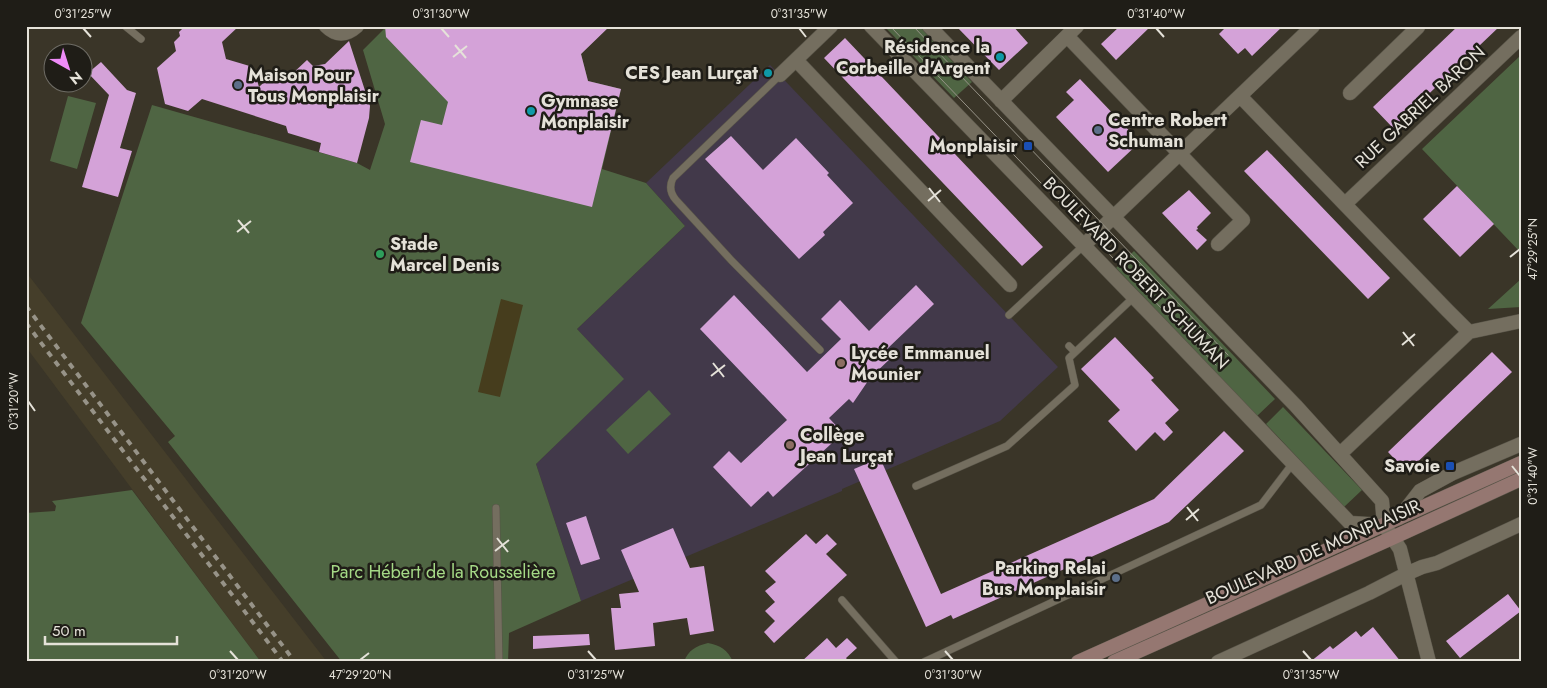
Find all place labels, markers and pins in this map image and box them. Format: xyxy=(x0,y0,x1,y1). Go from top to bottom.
place label: Résidence la Corbeille d'Argent xyxy=(836,34,990,81)
marker: Résidence la Corbeille d'Argent xyxy=(994,51,1006,63)
place label: CES Jean Lurçat xyxy=(625,60,758,86)
place label: Maison Pour Tous Monplaisir xyxy=(248,62,380,109)
marker: CES Jean Lurçat xyxy=(762,67,774,79)
marker: Maison Pour Tous Monplaisir xyxy=(232,79,244,91)
place label: Gymnase Monplaisir xyxy=(541,88,630,135)
marker: Gymnase Monplaisir xyxy=(525,105,537,117)
place label: Centre Robert Schuman xyxy=(1108,107,1227,154)
marker: Centre Robert Schuman xyxy=(1092,124,1104,136)
place label: Monplaisir xyxy=(930,133,1019,159)
marker: Monplaisir xyxy=(1022,140,1034,152)
place label: Stade Marcel Denis xyxy=(390,231,499,278)
marker: Stade Marcel Denis xyxy=(374,248,386,260)
place label: Lycée Emmanuel Mounier xyxy=(851,340,990,387)
marker: Lycée Emmanuel Mounier xyxy=(835,357,847,369)
place label: Collège Jean Lurçat xyxy=(797,422,893,469)
marker: Collège Jean Lurçat xyxy=(784,439,796,451)
place label: Savoie xyxy=(1384,453,1440,479)
marker: Savoie xyxy=(1444,460,1456,472)
place label: Parking Relai Bus Monplaisir xyxy=(982,555,1107,602)
marker: Parking Relai Bus Monplaisir xyxy=(1110,572,1122,584)

